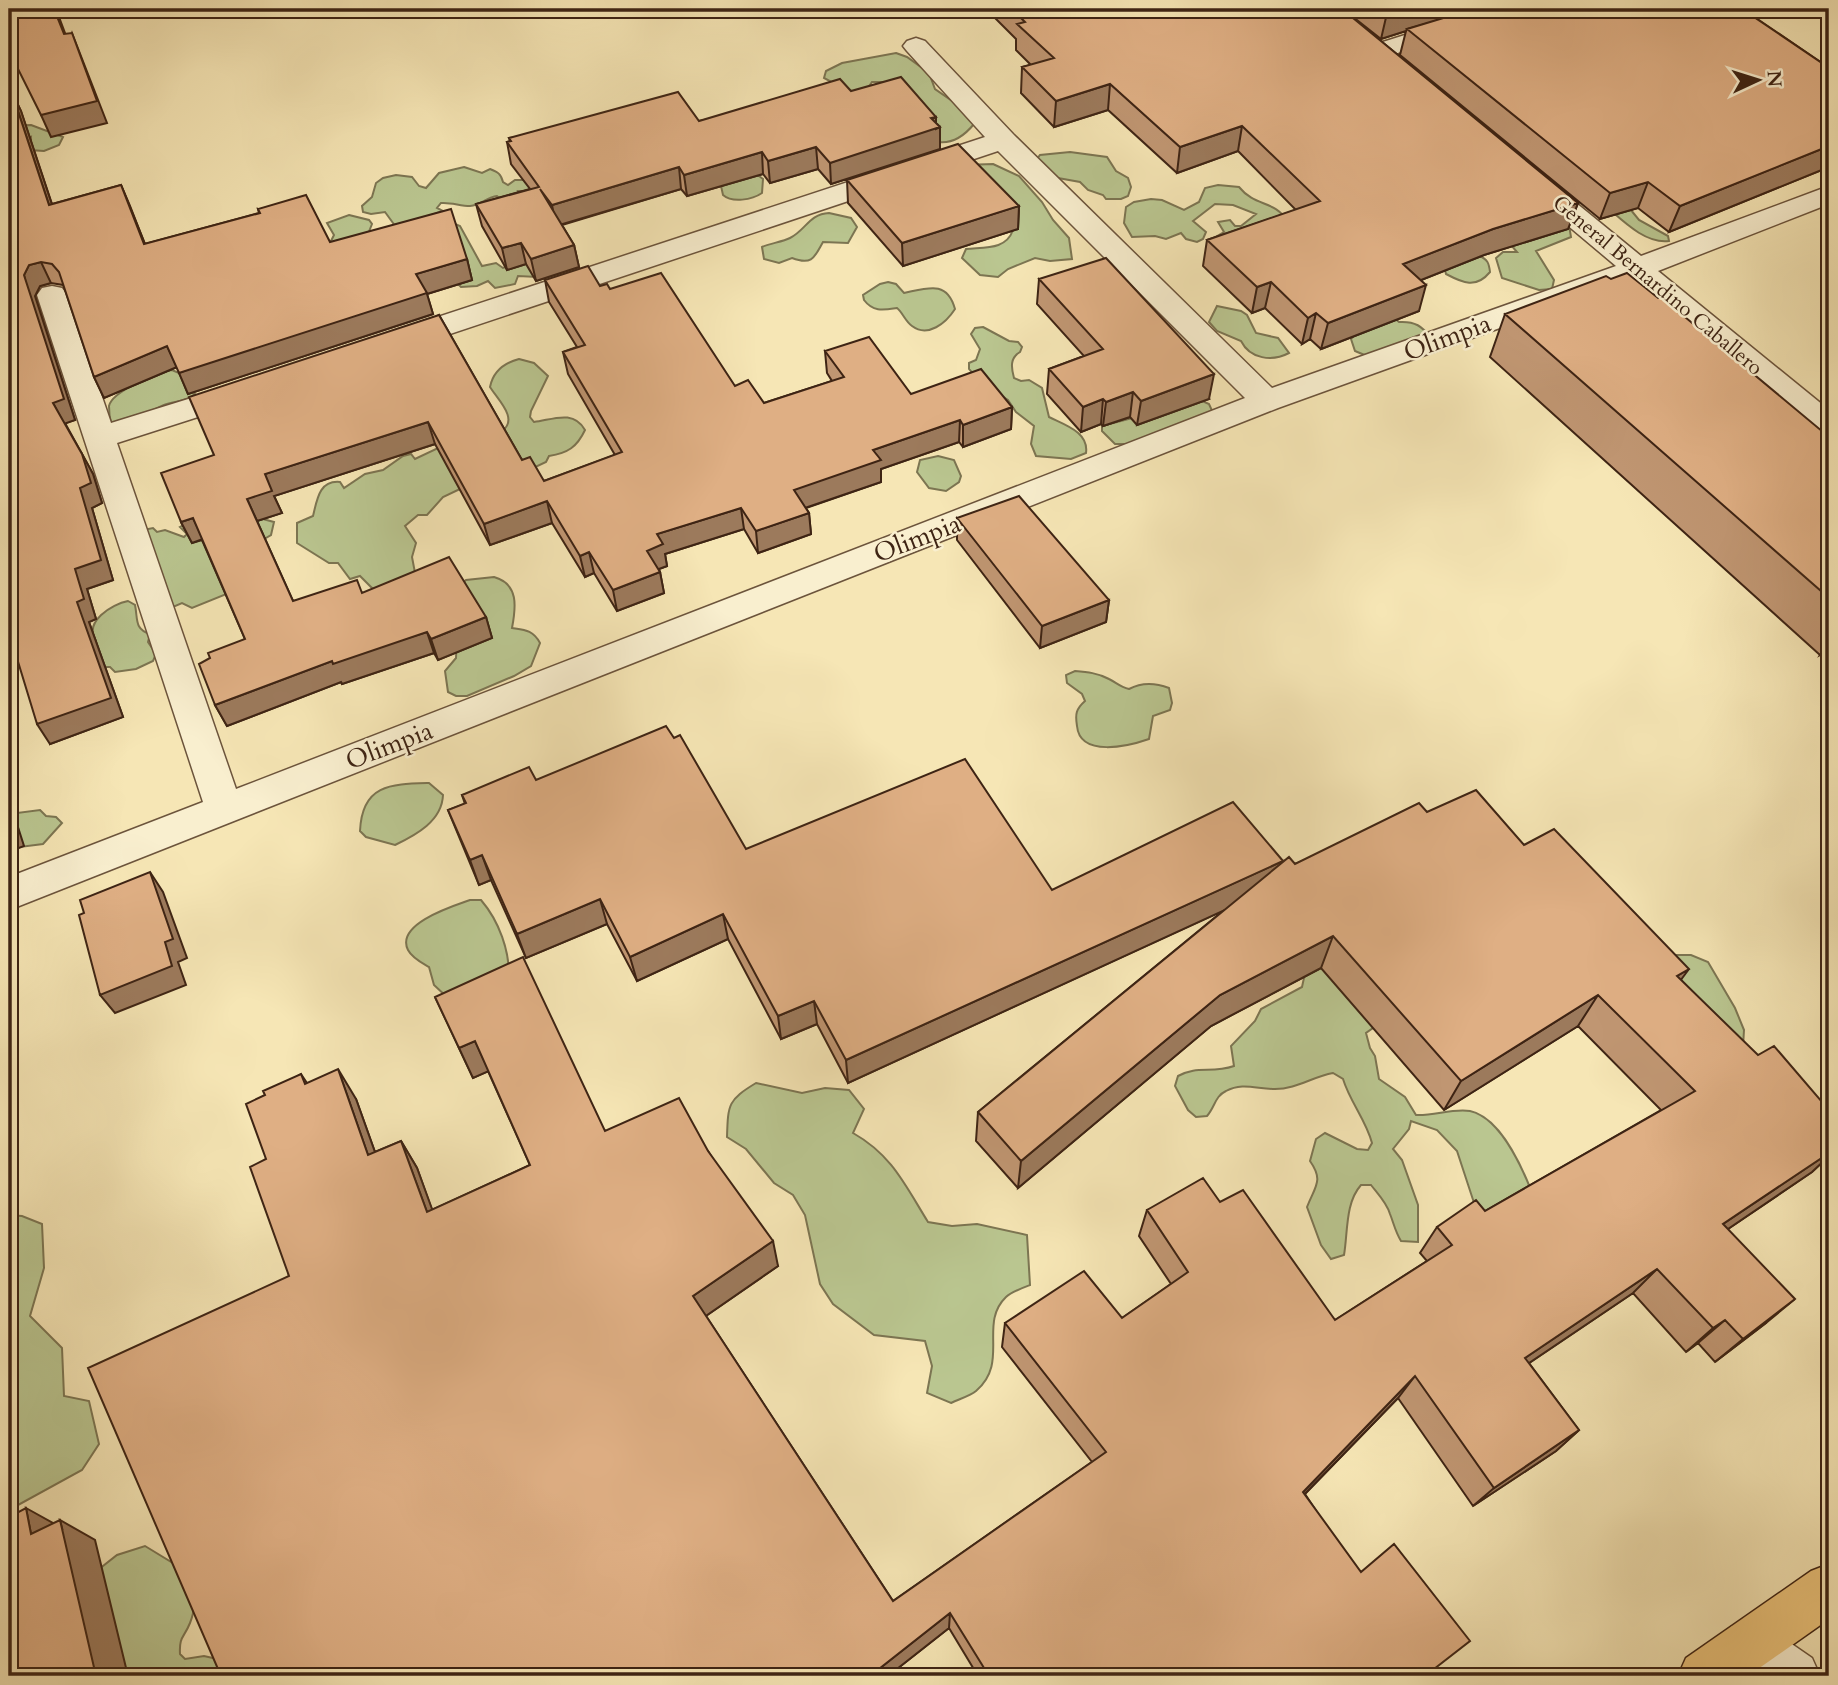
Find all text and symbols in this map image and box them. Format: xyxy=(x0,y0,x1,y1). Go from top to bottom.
north arrow xyxy=(1722,46,1792,116)
text: N xyxy=(1760,70,1788,89)
street label: General Bernardino Caballero xyxy=(1546,189,1769,382)
street label: Olimpia xyxy=(1399,306,1496,369)
street label: Olimpia xyxy=(869,506,966,571)
street label: Olimpia xyxy=(341,713,438,778)

